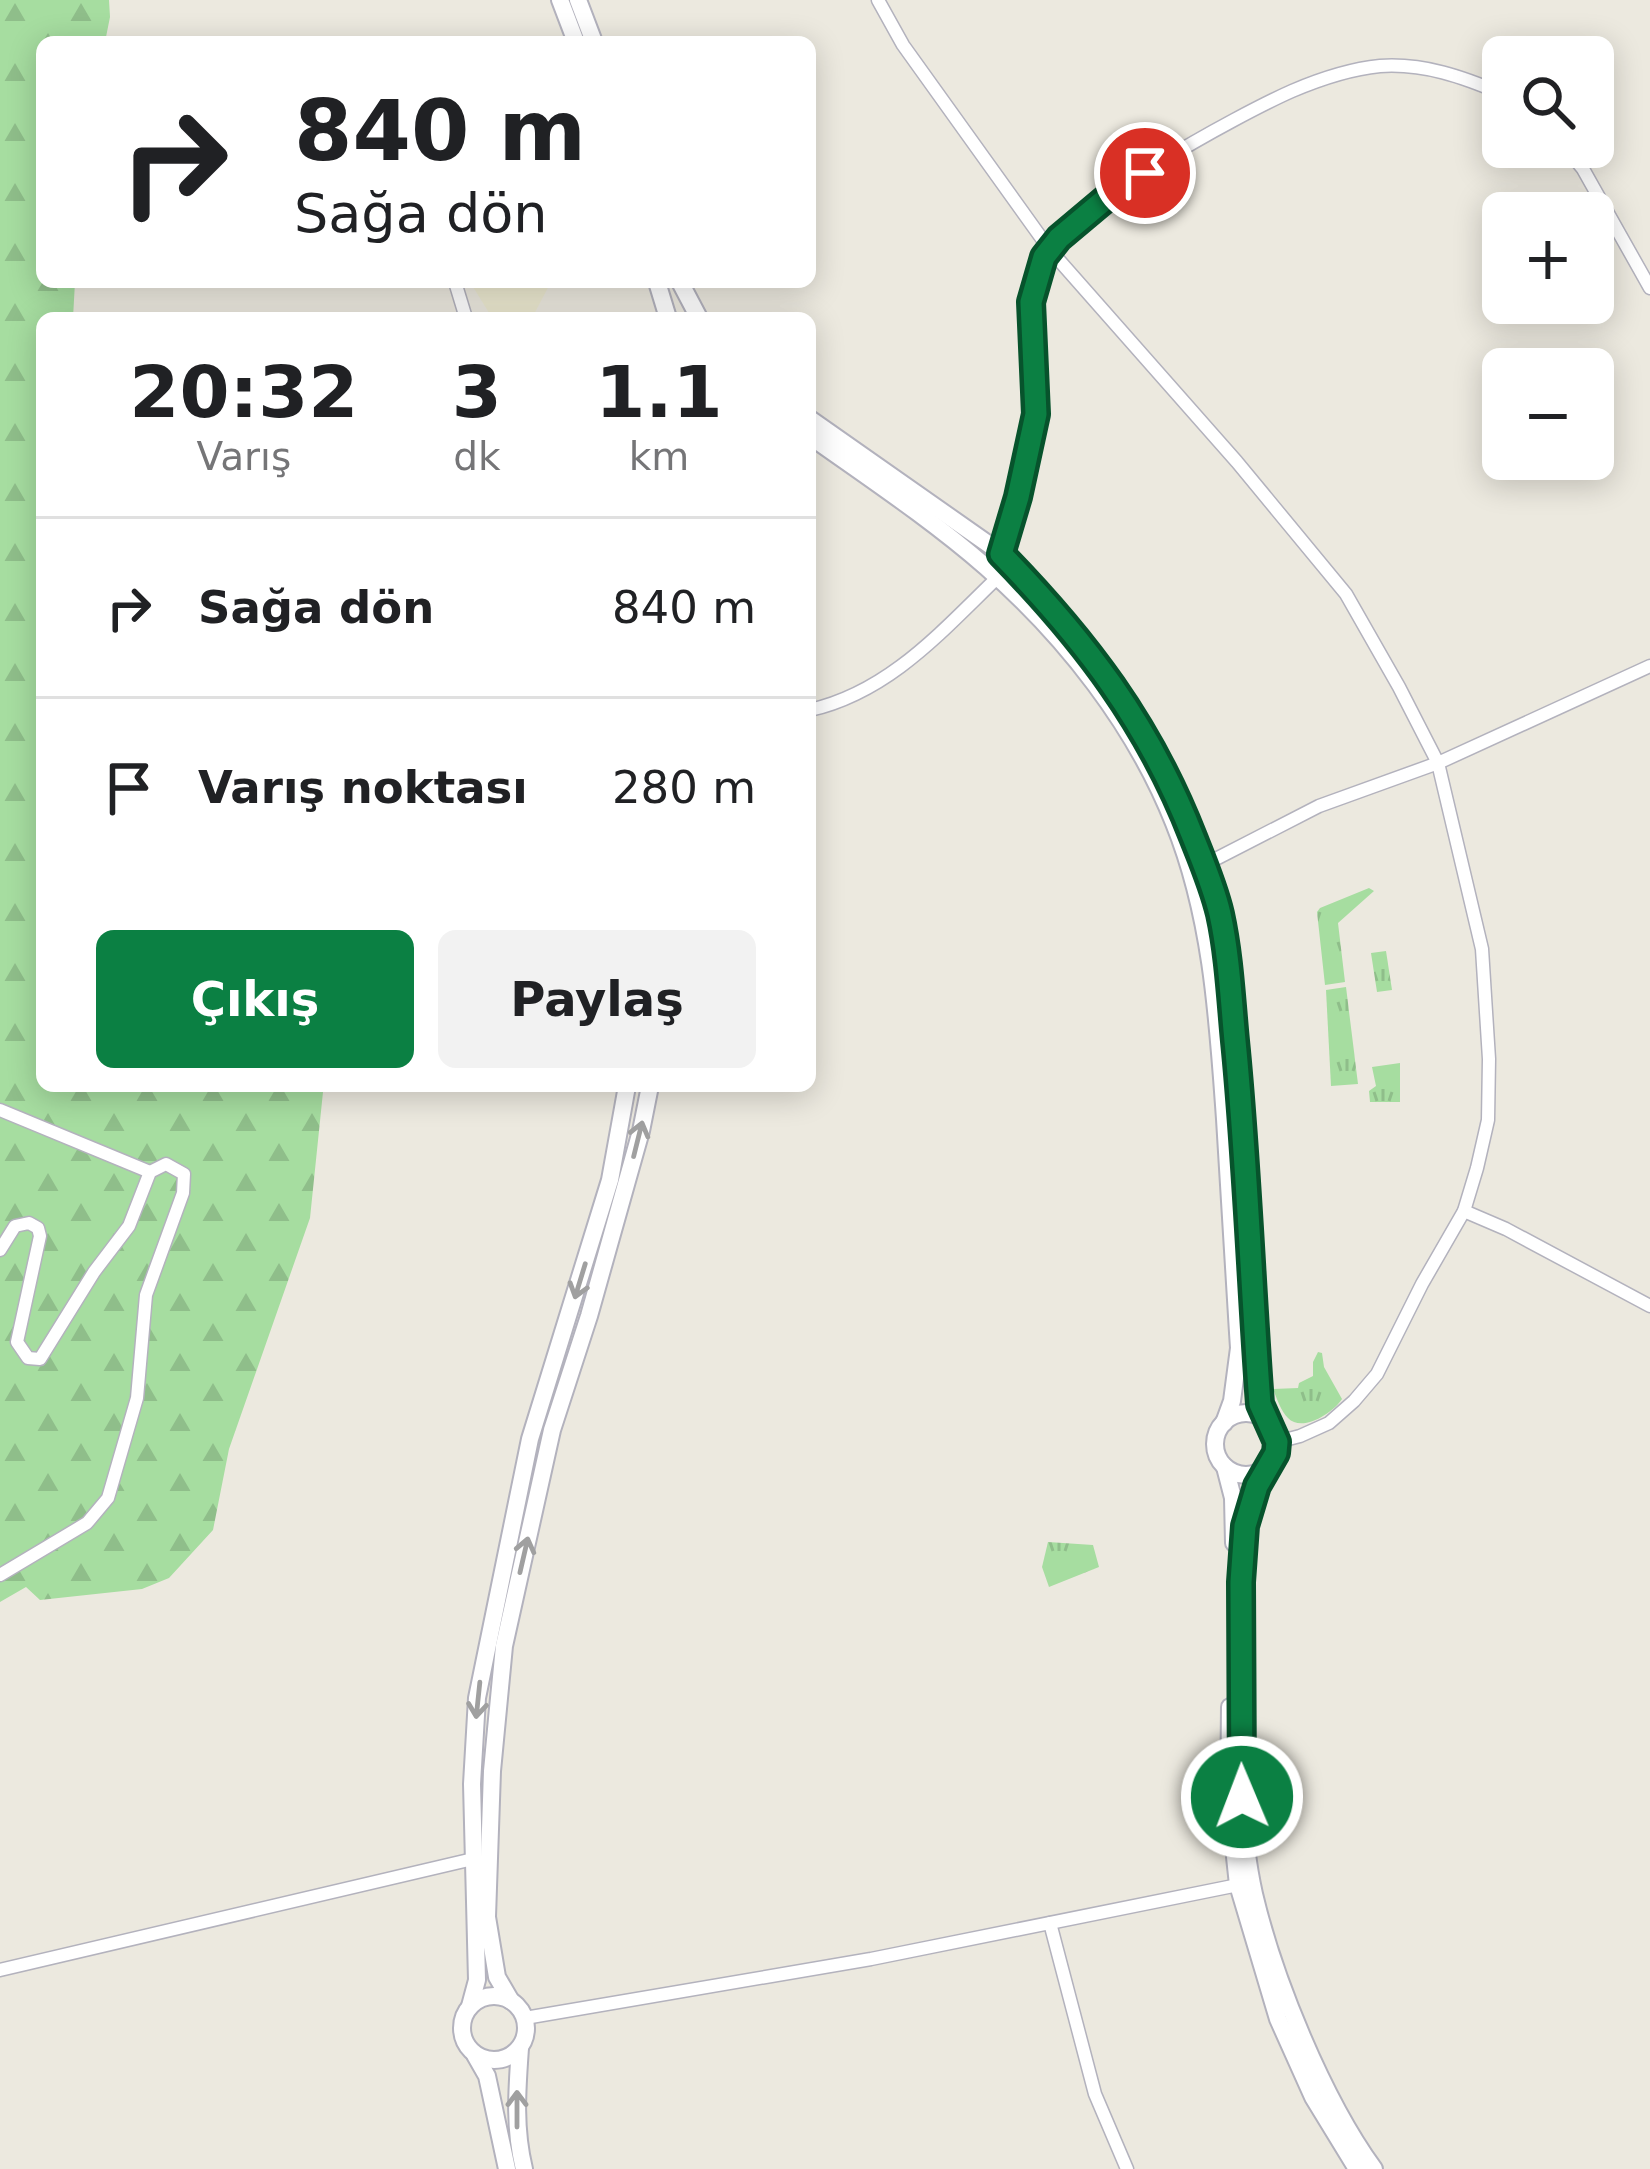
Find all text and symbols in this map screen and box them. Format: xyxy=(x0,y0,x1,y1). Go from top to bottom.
map controls xyxy=(1482,36,1614,480)
button: search xyxy=(1482,36,1614,168)
text: 840 m xyxy=(294,82,586,180)
icon: right xyxy=(96,84,252,240)
pin xyxy=(1094,122,1196,224)
icon: arrive xyxy=(1112,140,1178,206)
text: Sağa dön xyxy=(294,182,547,245)
button: + xyxy=(1482,192,1614,324)
button: − xyxy=(1482,348,1614,480)
text: 20:32 xyxy=(129,350,358,434)
text: 3 xyxy=(452,350,502,434)
text: 1.1 xyxy=(595,350,723,434)
text: Varış xyxy=(197,434,291,479)
text: dk xyxy=(453,434,500,479)
text: km xyxy=(629,434,689,479)
icon: right xyxy=(96,575,162,641)
text: Sağa dön xyxy=(198,581,434,634)
text: 840 m xyxy=(612,581,756,634)
icon: arrive xyxy=(96,755,162,821)
text: Varış noktası xyxy=(198,761,528,814)
text: 280 m xyxy=(612,761,756,814)
button: Çıkış xyxy=(96,930,414,1068)
button: Paylaş xyxy=(438,930,756,1068)
one-way arrow xyxy=(629,1121,651,1159)
one-way arrow xyxy=(568,1261,590,1299)
one-way arrow xyxy=(514,1537,536,1575)
one-way arrow xyxy=(467,1680,489,1719)
position arrow xyxy=(1179,1734,1305,1860)
one-way arrow xyxy=(506,2090,528,2129)

